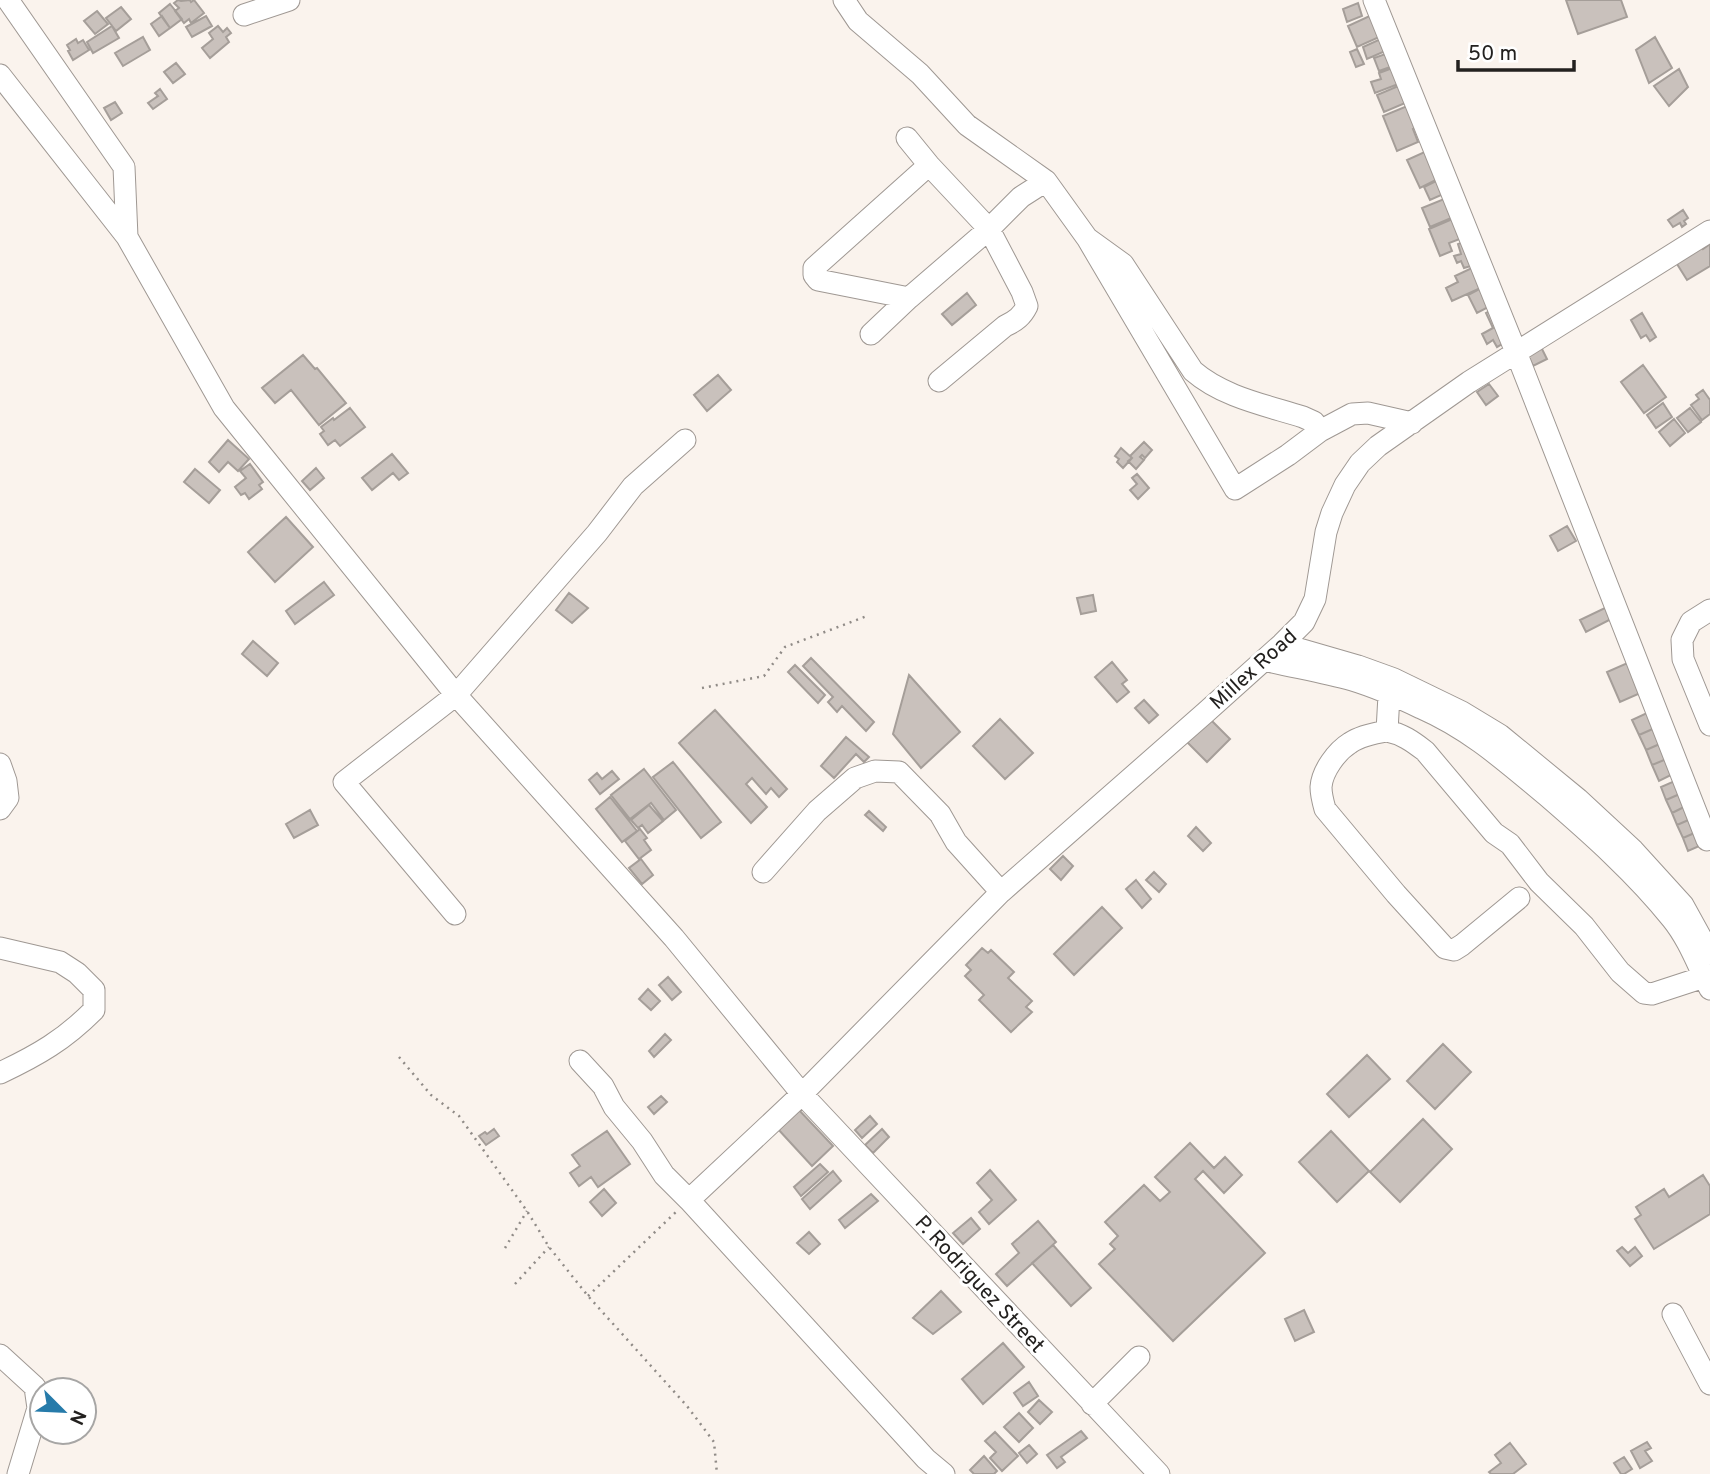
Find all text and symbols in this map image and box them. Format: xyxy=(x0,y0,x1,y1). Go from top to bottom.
scale bar xyxy=(1458,28,1574,72)
text: 50 m xyxy=(1468,41,1517,68)
street label: Millex Road xyxy=(1205,624,1303,716)
street label: P. Rodriguez Street xyxy=(908,1210,1050,1360)
north arrow xyxy=(28,1376,98,1446)
text: N xyxy=(63,1406,90,1428)

